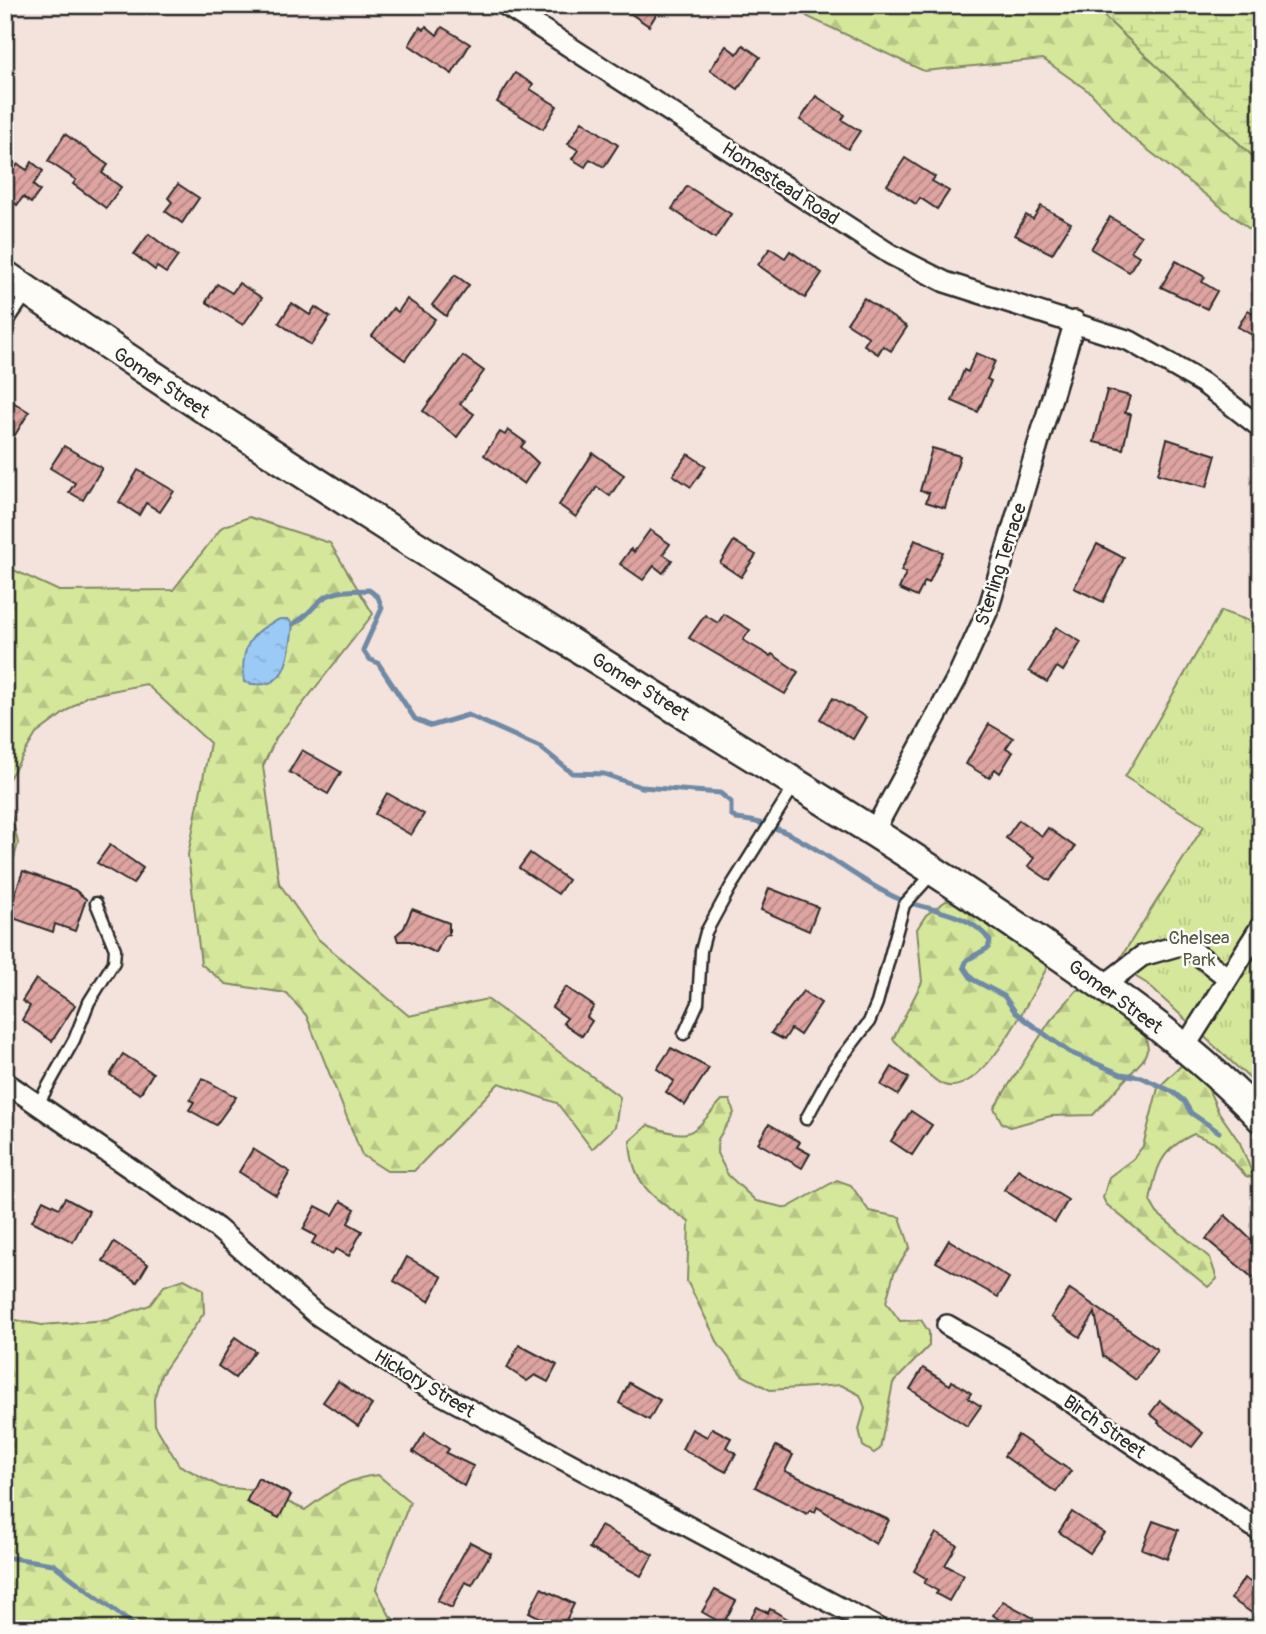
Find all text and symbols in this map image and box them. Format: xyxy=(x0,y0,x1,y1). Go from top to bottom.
street label: Homestead Road xyxy=(717,137,844,231)
street label: Gomer Street xyxy=(109,342,214,424)
street label: Sterling Terrace xyxy=(970,500,1032,629)
street label: Gomer Street xyxy=(587,647,694,727)
park label: Chelsea Park xyxy=(1168,926,1230,972)
street label: Gomer Street xyxy=(1063,955,1168,1039)
street label: Hickory Street xyxy=(370,1344,480,1424)
street label: Birch Street xyxy=(1059,1390,1151,1464)

